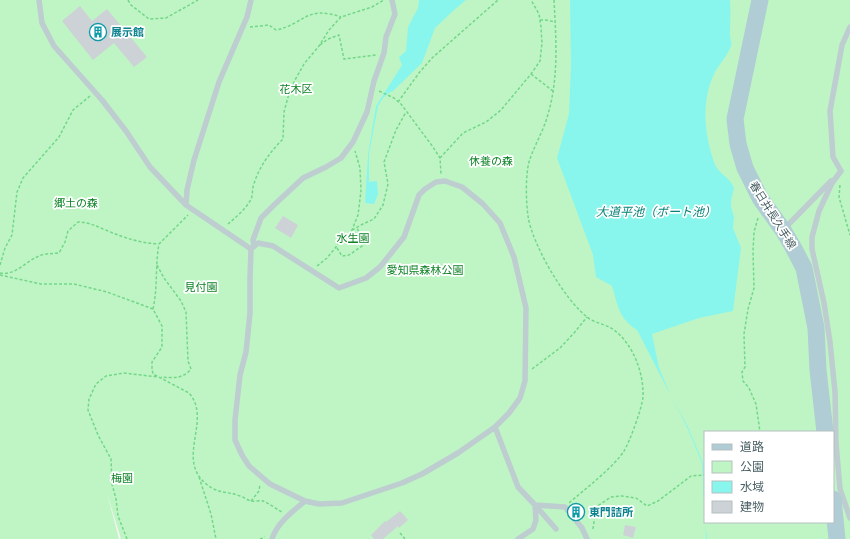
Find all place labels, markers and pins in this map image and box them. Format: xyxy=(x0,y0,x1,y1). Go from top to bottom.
building icon: 展示館 xyxy=(88,22,108,42)
place label: 展示館 xyxy=(111,25,144,39)
building icon: 東門詰所 xyxy=(566,502,586,522)
place label: 東門詰所 xyxy=(589,505,633,519)

